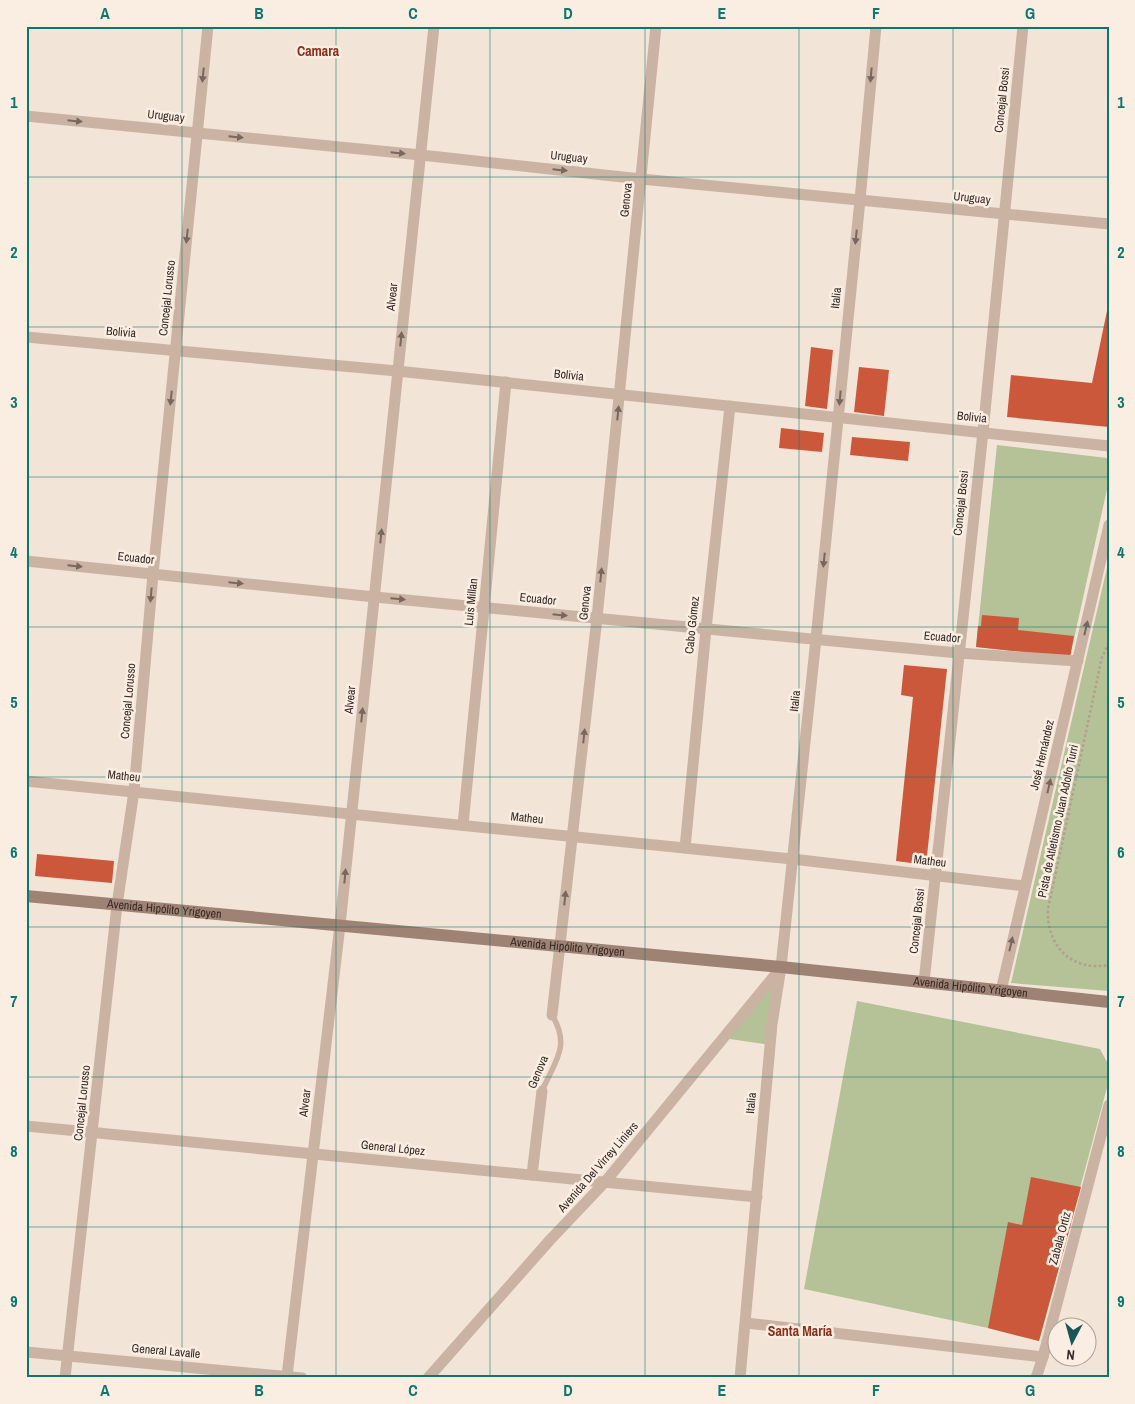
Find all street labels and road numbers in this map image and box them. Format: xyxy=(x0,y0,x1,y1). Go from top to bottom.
street label: Concejal Bossi xyxy=(991,67,1013,133)
street label: Uruguay xyxy=(147,106,185,126)
street label: Uruguay xyxy=(550,147,588,167)
street label: Genova xyxy=(616,182,636,218)
street label: Uruguay xyxy=(953,188,991,208)
street label: Concejal Lorusso xyxy=(155,259,179,337)
street label: Alvear xyxy=(382,282,401,313)
street label: Italia xyxy=(827,286,845,309)
street label: Bolivia xyxy=(105,323,137,341)
street label: Bolivia xyxy=(553,365,585,385)
street label: Bolivia xyxy=(956,407,988,427)
street label: Concejal Bossi xyxy=(950,470,972,536)
street label: Ecuador xyxy=(117,548,156,568)
street label: Luis Millan xyxy=(461,577,481,627)
street label: Genova xyxy=(575,585,595,621)
street label: Ecuador xyxy=(519,589,558,609)
street label: Cabo Gómez xyxy=(681,595,703,655)
street label: Ecuador xyxy=(923,627,962,647)
street label: Concejal Lorusso xyxy=(117,662,139,740)
street label: Alvear xyxy=(340,685,359,716)
street label: Italia xyxy=(786,689,804,712)
street label: José Hernández xyxy=(1026,718,1058,792)
street label: Pista de Atletismo Juan Adolfo Turri xyxy=(1034,743,1082,899)
street label: Matheu xyxy=(107,766,141,786)
street label: Matheu xyxy=(510,808,544,828)
street label: Matheu xyxy=(913,851,947,871)
street label: Concejal Bossi xyxy=(906,888,928,954)
street label: Avenida Hipólito Yrigoyen xyxy=(105,896,222,922)
street label: Avenida Hipólito Yrigoyen xyxy=(509,933,626,960)
street label: Avenida Hipólito Yrigoyen xyxy=(912,973,1029,1001)
street label: Genova xyxy=(524,1053,552,1091)
street label: Concejal Lorusso xyxy=(70,1064,94,1142)
street label: Alvear xyxy=(295,1087,315,1119)
street label: Italia xyxy=(742,1091,760,1114)
street label: Avenida Del Virrey Liniers xyxy=(554,1118,642,1216)
street label: General López xyxy=(360,1137,426,1159)
street label: Zabala Ortiz xyxy=(1045,1210,1075,1266)
street label: General Lavalle xyxy=(131,1340,201,1362)

